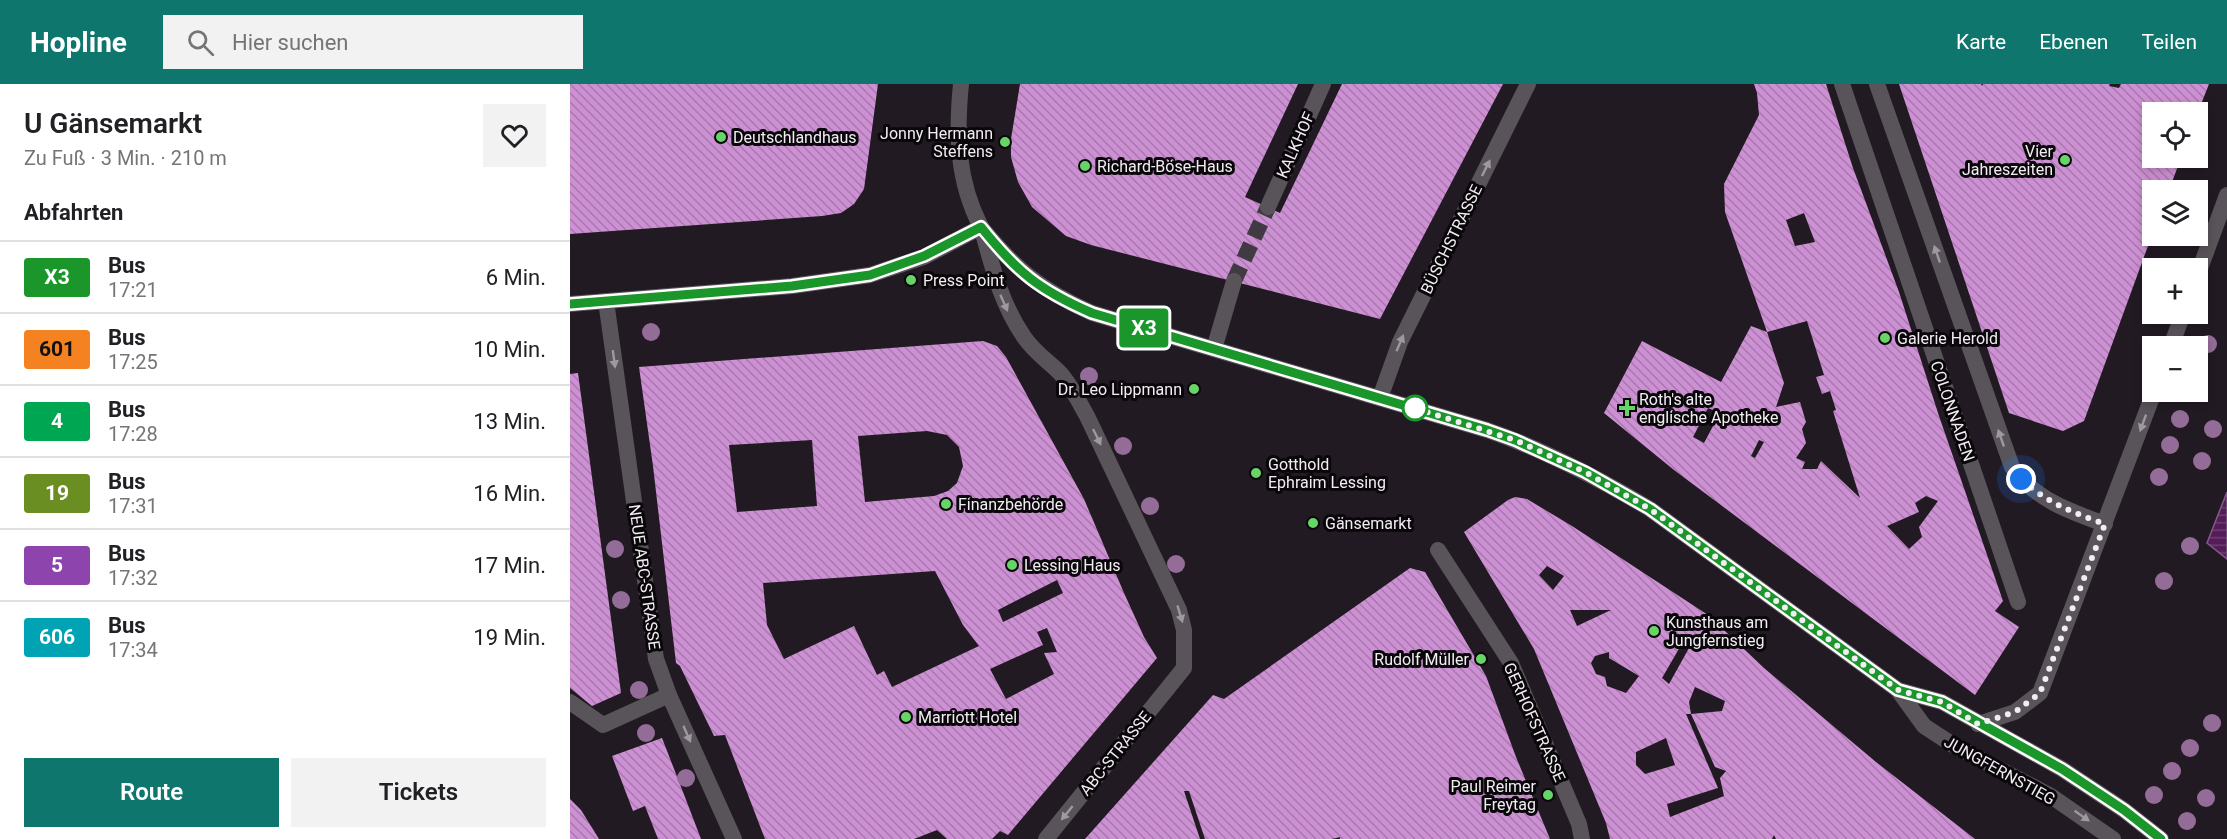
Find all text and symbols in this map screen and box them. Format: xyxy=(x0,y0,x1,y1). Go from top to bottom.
search box xyxy=(163,15,583,69)
text: Hopline xyxy=(30,26,127,59)
icon: search xyxy=(184,26,217,59)
text: Hier suchen xyxy=(232,30,349,55)
text: Karte xyxy=(1956,30,2006,54)
text: Ebenen xyxy=(2039,30,2108,54)
text: Teilen xyxy=(2141,30,2197,54)
map controls xyxy=(2142,102,2208,402)
button: locate xyxy=(2142,102,2208,168)
button: heart xyxy=(483,104,546,167)
text: U Gänsemarkt xyxy=(24,107,202,140)
street label: KALKHOF xyxy=(1272,109,1319,181)
place label: Jonny Hermann Steffens xyxy=(880,124,993,161)
place label: Deutschlandhaus xyxy=(733,128,857,147)
marker: Deutschlandhaus xyxy=(714,130,728,144)
marker: Jonny Hermann Steffens xyxy=(998,135,1012,149)
place label: Vier Jahreszeiten xyxy=(1962,142,2054,179)
text: Zu Fuß · 3 Min. · 210 m xyxy=(24,146,227,170)
marker: Vier Jahreszeiten xyxy=(2058,153,2072,167)
place label: Richard-Böse-Haus xyxy=(1097,157,1233,176)
marker: Richard-Böse-Haus xyxy=(1078,159,1092,173)
one-way arrow xyxy=(1481,159,1491,176)
button: layers xyxy=(2142,180,2208,246)
street label: BÜSCHSTRASSE xyxy=(1417,182,1486,297)
text: Abfahrten xyxy=(24,200,123,225)
one-way arrow xyxy=(1931,245,1941,263)
text: Bus xyxy=(108,253,146,278)
button: + xyxy=(2142,258,2208,324)
text: X3 xyxy=(44,265,70,289)
text: 6 Min. xyxy=(486,265,546,290)
place label: Press Point xyxy=(923,271,1004,290)
marker: Press Point xyxy=(904,273,918,287)
text: 17:21 xyxy=(108,278,158,302)
one-way arrow xyxy=(1000,294,1009,311)
line badge: X3 xyxy=(1117,308,1171,348)
text: X3 xyxy=(1131,316,1157,340)
text: Bus xyxy=(108,325,146,350)
place label: Galerie Herold xyxy=(1897,329,1998,348)
marker: Galerie Herold xyxy=(1878,331,1892,345)
one-way arrow xyxy=(1396,334,1405,352)
button: − xyxy=(2142,336,2208,402)
text: 601 xyxy=(39,337,75,361)
text: 10 Min. xyxy=(473,337,546,362)
one-way arrow xyxy=(610,349,619,368)
text: 17:25 xyxy=(108,350,158,374)
street label: COLONNADEN xyxy=(1926,358,1979,464)
place label: Dr. Leo Lippmann xyxy=(1058,380,1182,399)
marker: Dr. Leo Lippmann xyxy=(1187,382,1201,396)
place label: Roth's alte englische Apotheke xyxy=(1639,390,1779,427)
unlabelled marker xyxy=(1402,395,1428,421)
text: Bus xyxy=(108,397,146,422)
marker: Roth's alte englische Apotheke xyxy=(1620,401,1634,415)
text: 4 xyxy=(51,409,63,433)
text: 13 Min. xyxy=(473,409,546,434)
one-way arrow xyxy=(2137,414,2147,432)
text: 17:28 xyxy=(108,422,158,446)
one-way arrow xyxy=(1996,428,2006,446)
one-way arrow xyxy=(1093,429,1102,446)
place label: Gotthold Ephraim Lessing xyxy=(1268,455,1386,492)
your location xyxy=(2006,464,2036,494)
marker: Gotthold Ephraim Lessing xyxy=(1249,466,1263,480)
text: Bus xyxy=(108,469,146,494)
text: 19 xyxy=(45,481,69,505)
text: 16 Min. xyxy=(473,481,546,506)
text: 17:31 xyxy=(108,494,158,518)
place label: Finanzbehörde xyxy=(958,495,1063,514)
marker: Finanzbehörde xyxy=(939,497,953,511)
street label: NEUE ABC-STRASSE xyxy=(625,503,664,651)
place label: Gänsemarkt xyxy=(1325,514,1412,533)
marker: Gänsemarkt xyxy=(1306,516,1320,530)
text: Bus xyxy=(108,541,146,566)
text: 5 xyxy=(51,553,63,577)
text: 17 Min. xyxy=(473,553,546,578)
place label: Lessing Haus xyxy=(1024,556,1121,575)
marker: Lessing Haus xyxy=(1005,558,1019,572)
text: 17:32 xyxy=(108,566,158,590)
one-way arrow xyxy=(1176,605,1185,623)
text: Bus xyxy=(108,613,146,638)
place label: Kunsthaus am Jungfernstieg xyxy=(1666,613,1768,650)
marker: Kunsthaus am Jungfernstieg xyxy=(1647,624,1661,638)
text: 606 xyxy=(39,625,75,649)
text: 19 Min. xyxy=(473,625,546,650)
text: 17:34 xyxy=(108,638,158,662)
place label: Rudolf Müller xyxy=(1374,650,1470,669)
marker: Rudolf Müller xyxy=(1474,652,1488,666)
street label: GERHOFSTRASSE xyxy=(1500,660,1569,785)
street label: ABC-STRASSE xyxy=(1076,707,1155,799)
place label: Marriott Hotel xyxy=(918,708,1017,727)
marker: Marriott Hotel xyxy=(899,710,913,724)
one-way arrow xyxy=(682,725,692,743)
street label: JUNGFERNSTIEG xyxy=(1941,732,2059,809)
button: Route xyxy=(24,758,279,827)
button: Tickets xyxy=(291,758,546,827)
place label: Paul Reimer Freytag xyxy=(1450,777,1537,814)
marker: Paul Reimer Freytag xyxy=(1541,788,1555,802)
one-way arrow xyxy=(1061,805,1074,820)
one-way arrow xyxy=(2073,810,2089,822)

